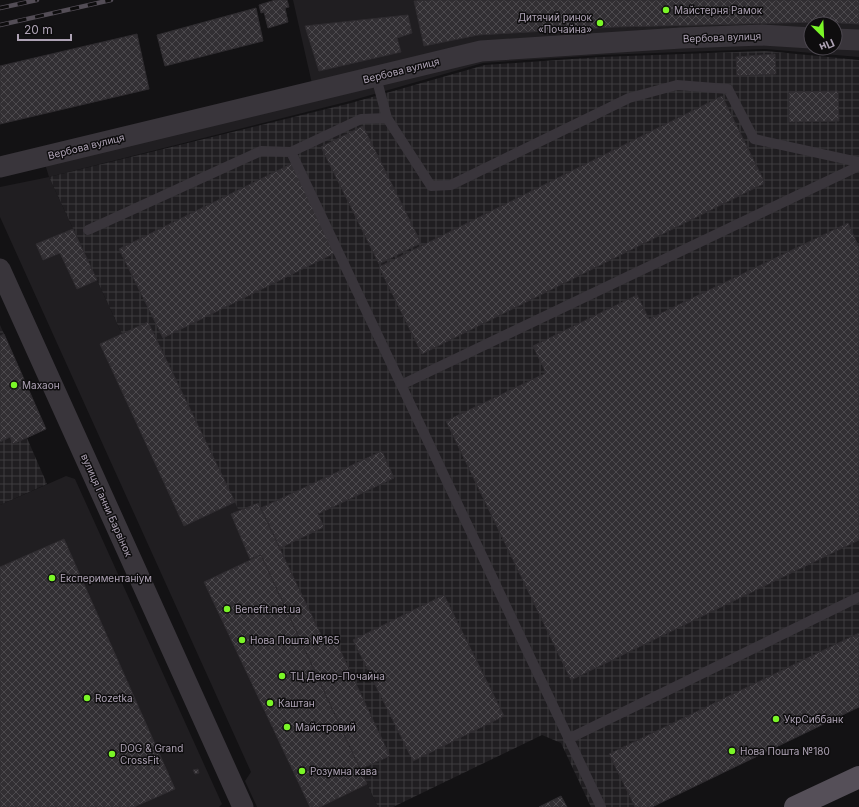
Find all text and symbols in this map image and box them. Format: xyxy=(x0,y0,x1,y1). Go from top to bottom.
place label: Майстерня Рамок xyxy=(674,4,763,16)
marker: Майстерня Рамок xyxy=(661,5,671,15)
place label: Дитячий ринок «Почайна» xyxy=(518,11,593,35)
scale bar xyxy=(18,16,71,42)
north arrow xyxy=(803,16,843,56)
marker: Дитячий ринок «Почайна» xyxy=(595,18,605,28)
text: 20 m xyxy=(24,22,53,37)
street label: Вербова вулиця xyxy=(683,30,761,44)
text: Пн xyxy=(817,36,837,55)
street label: Вербова вулиця xyxy=(361,55,441,85)
street label: Вербова вулиця xyxy=(46,131,126,161)
place label: Махаон xyxy=(22,379,60,391)
marker: Махаон xyxy=(9,380,19,390)
street label: вулиця Ганни Барвінок xyxy=(79,452,135,559)
place label: Експериментаніум xyxy=(60,572,152,584)
marker: Експериментаніум xyxy=(47,573,57,583)
place label: Benefit.net.ua xyxy=(235,603,301,615)
marker: Benefit.net.ua xyxy=(222,604,232,614)
place label: Нова Пошта №165 xyxy=(250,634,340,646)
marker: Нова Пошта №165 xyxy=(237,635,247,645)
place label: ТЦ Декор-Почайна xyxy=(290,670,385,682)
marker: ТЦ Декор-Почайна xyxy=(277,671,287,681)
place label: Rozetka xyxy=(95,692,133,704)
marker: Rozetka xyxy=(82,693,92,703)
place label: Каштан xyxy=(278,697,315,709)
marker: Каштан xyxy=(265,698,275,708)
place label: УкрСиббанк xyxy=(784,713,844,725)
marker: УкрСиббанк xyxy=(771,714,781,724)
place label: Майстровий xyxy=(295,721,356,733)
marker: Майстровий xyxy=(282,722,292,732)
place label: DOG & Grand CrossFit xyxy=(120,742,183,766)
place label: Нова Пошта №180 xyxy=(740,745,830,757)
marker: Нова Пошта №180 xyxy=(727,746,737,756)
marker: DOG & Grand CrossFit xyxy=(107,749,117,759)
place label: Розумна кава xyxy=(310,765,377,777)
marker: Розумна кава xyxy=(297,766,307,776)

